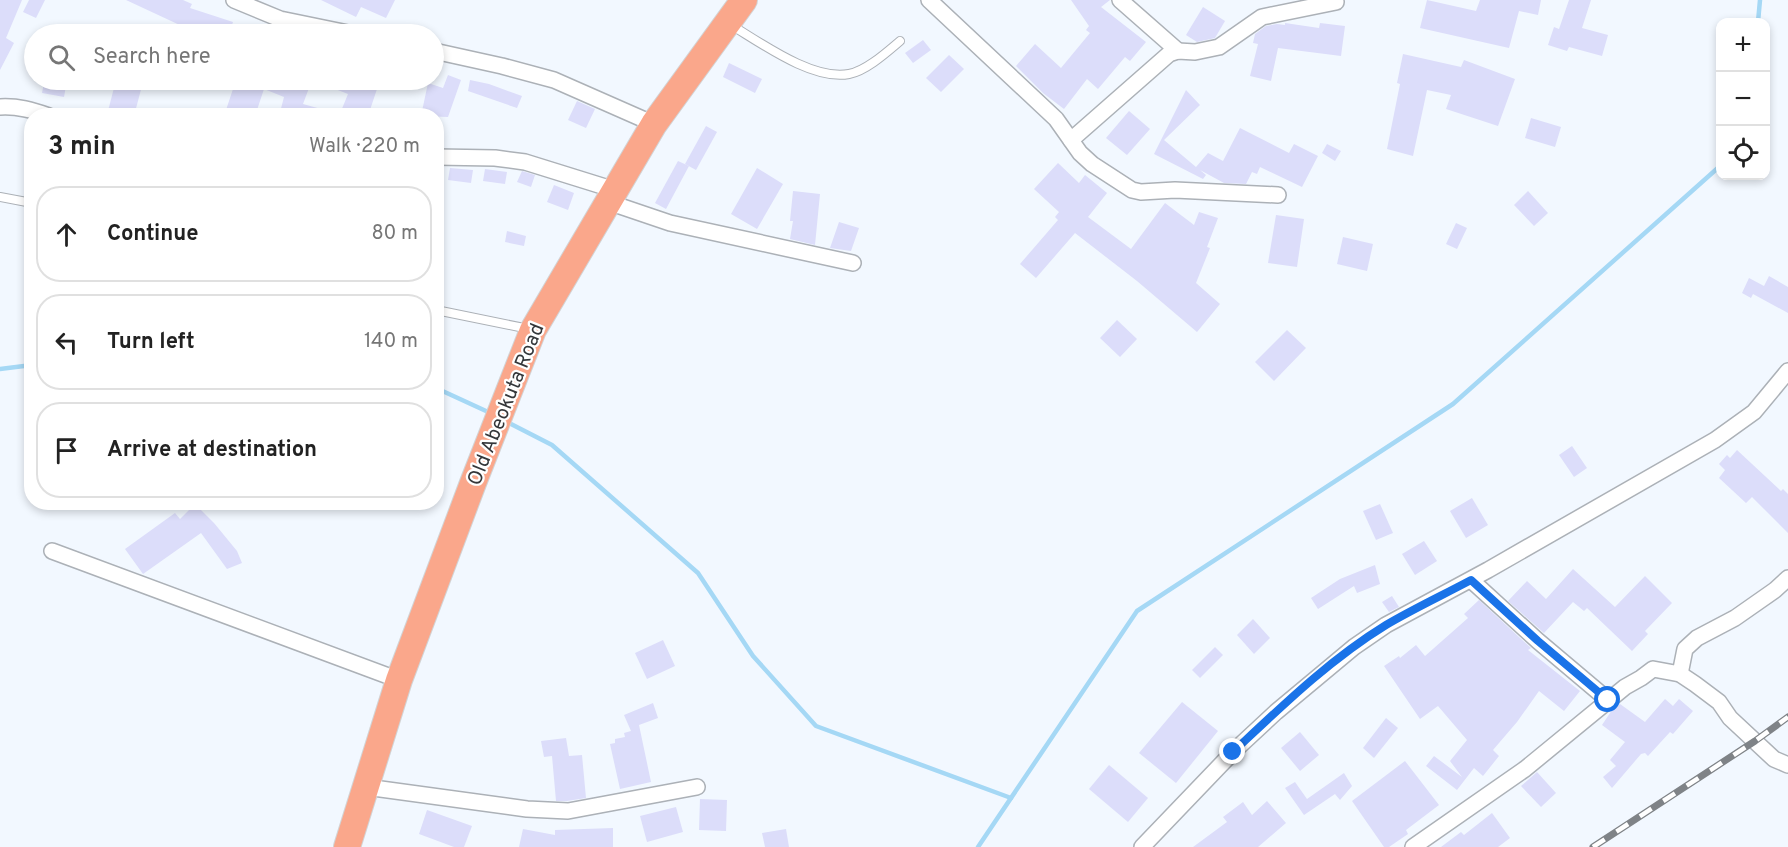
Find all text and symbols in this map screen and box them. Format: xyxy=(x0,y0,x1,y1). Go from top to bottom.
map controls xyxy=(1716,18,1770,180)
button: + xyxy=(1716,18,1770,72)
search box xyxy=(24,24,444,90)
icon: search xyxy=(45,41,78,74)
text: Search here xyxy=(93,44,211,71)
button: − xyxy=(1716,72,1770,126)
button: locate xyxy=(1716,126,1770,180)
text: 3 min xyxy=(48,131,116,164)
text: Walk · 220 m xyxy=(309,134,420,160)
icon: ahead xyxy=(50,218,83,251)
text: Continue xyxy=(107,221,198,248)
text: 80 m xyxy=(372,221,418,247)
street label: Old Abeokuta Road xyxy=(462,320,551,490)
icon: left xyxy=(50,326,83,359)
text: Turn left xyxy=(107,329,195,356)
text: 140 m xyxy=(364,329,418,355)
icon: arrive xyxy=(50,434,83,467)
text: Arrive at destination xyxy=(107,437,317,464)
route start xyxy=(1594,686,1620,712)
route end xyxy=(1219,738,1245,764)

